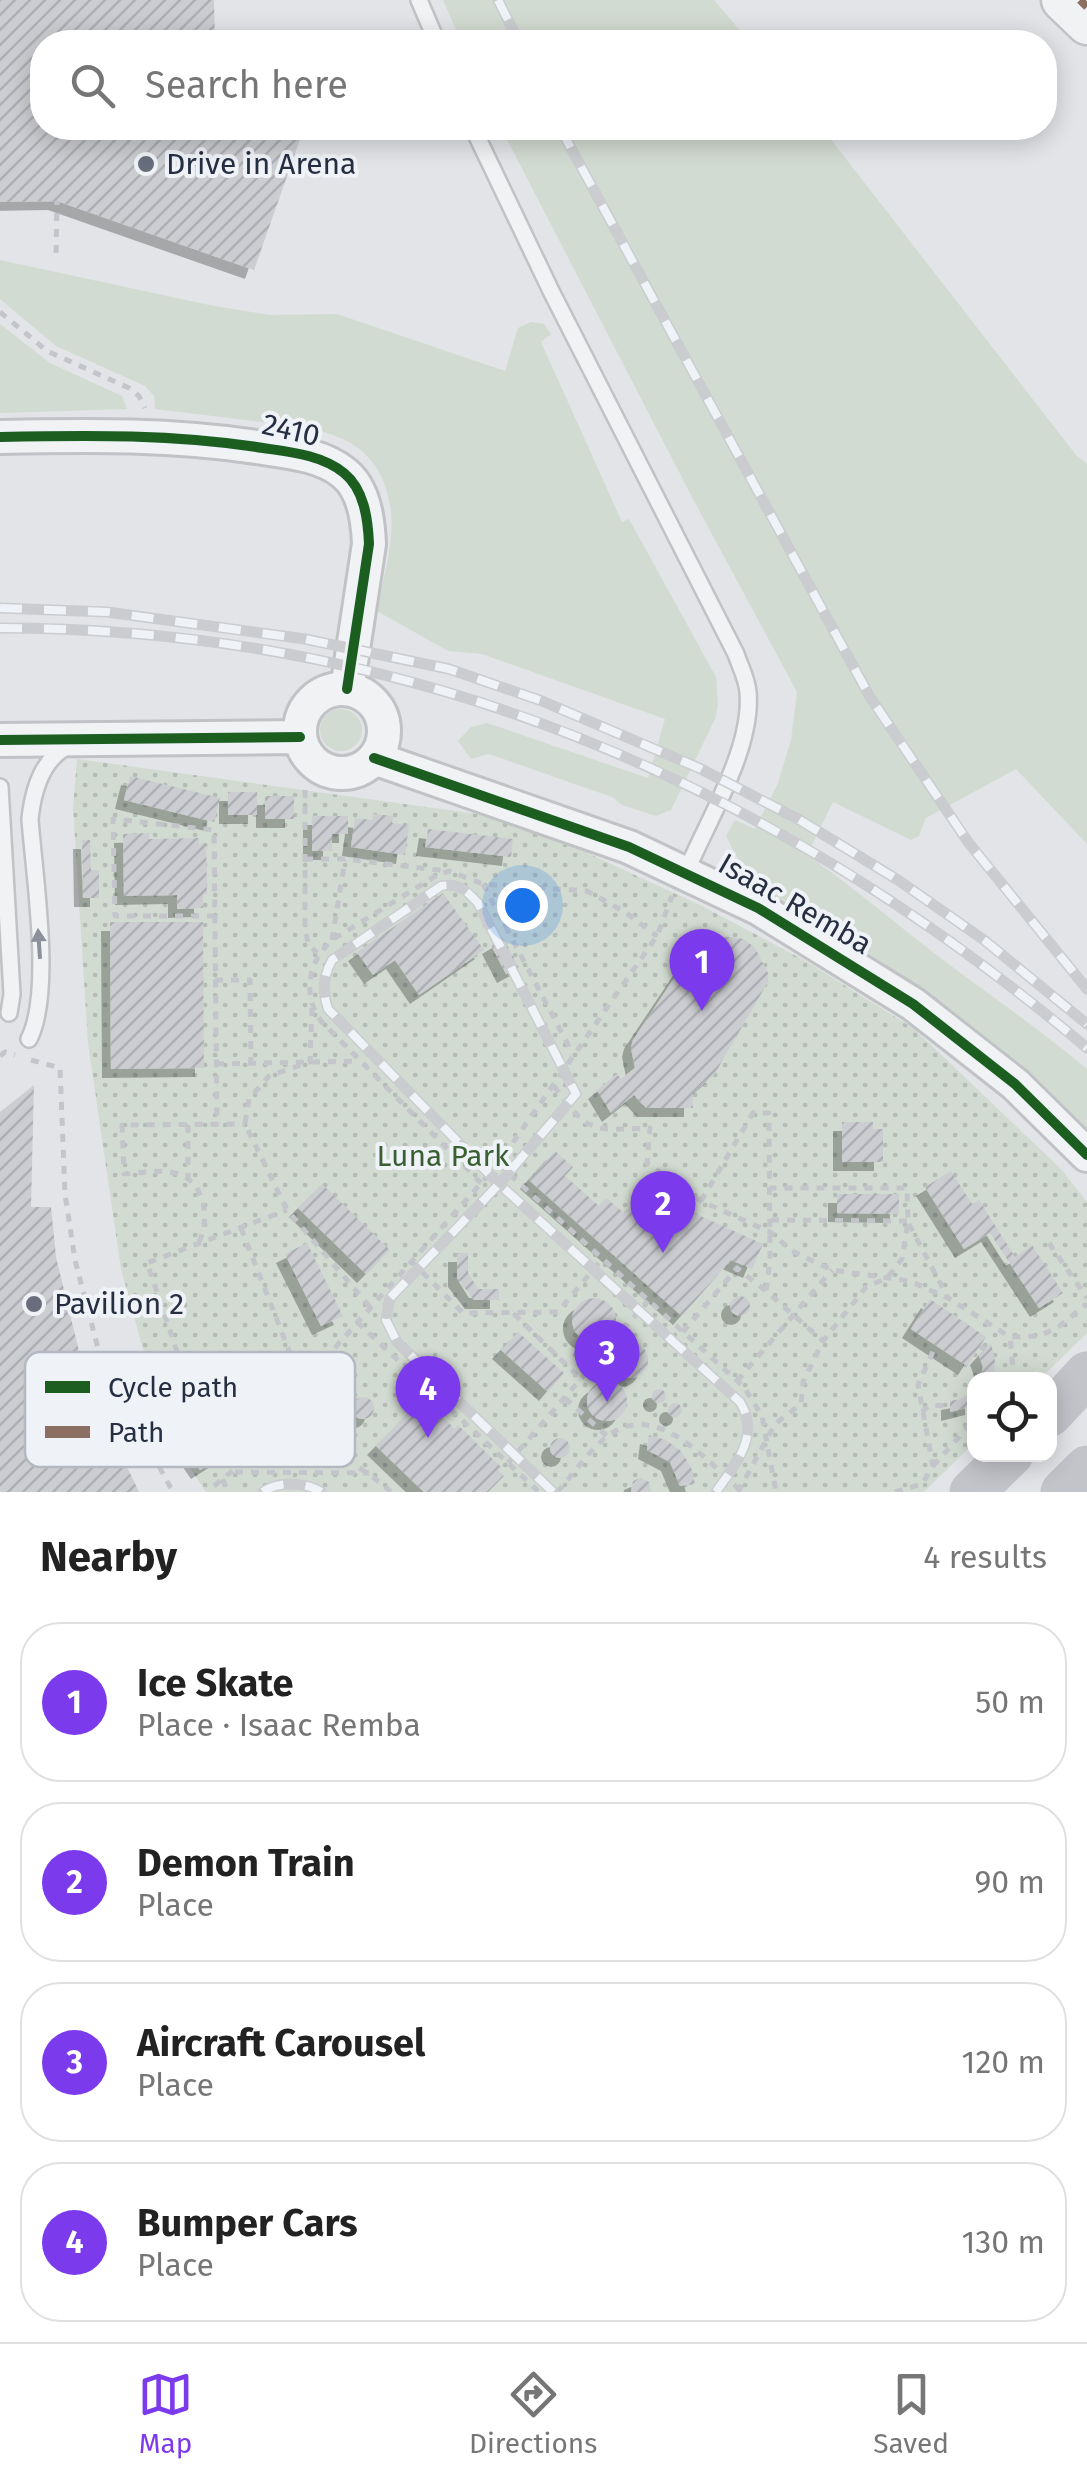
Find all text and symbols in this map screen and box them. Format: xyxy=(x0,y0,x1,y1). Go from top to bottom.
search box xyxy=(30,30,1057,140)
icon: search xyxy=(65,58,120,113)
text: Search here xyxy=(145,62,348,108)
place label: Drive in Arena xyxy=(166,146,356,182)
marker: Drive in Arena xyxy=(135,153,157,175)
street label: 2410 xyxy=(259,406,323,454)
street label: Isaac Remba xyxy=(712,846,878,962)
your location xyxy=(497,880,548,931)
one-way arrow xyxy=(30,927,46,959)
pin: 1 xyxy=(670,928,734,1011)
park label: Luna Park xyxy=(377,1138,510,1174)
pin: 2 xyxy=(630,1170,696,1253)
place label: Pavilion 2 xyxy=(54,1286,184,1322)
marker: Pavilion 2 xyxy=(23,1293,45,1315)
pin: 3 xyxy=(574,1320,640,1402)
legend xyxy=(25,1352,355,1467)
pin: 4 xyxy=(396,1356,460,1438)
text: Cycle path xyxy=(108,1371,238,1404)
map controls xyxy=(967,1372,1057,1462)
button: locate xyxy=(967,1372,1057,1462)
text: Path xyxy=(108,1416,164,1449)
text: Nearby xyxy=(40,1532,177,1582)
text: 4 results xyxy=(923,1538,1047,1576)
text: Ice Skate xyxy=(137,1660,294,1706)
text: 1 xyxy=(67,1683,82,1721)
text: 50 m xyxy=(975,1683,1045,1721)
text: Place · Isaac Remba xyxy=(137,1706,421,1744)
text: Demon Train xyxy=(137,1840,355,1886)
text: 2 xyxy=(66,1863,83,1901)
text: 90 m xyxy=(974,1863,1045,1901)
text: Place xyxy=(137,1886,214,1924)
text: Aircraft Carousel xyxy=(137,2020,425,2066)
text: 3 xyxy=(66,2043,83,2081)
text: 120 m xyxy=(962,2043,1045,2081)
text: Place xyxy=(137,2066,214,2104)
text: Bumper Cars xyxy=(137,2200,358,2246)
text: 4 xyxy=(65,2223,84,2261)
text: 130 m xyxy=(961,2223,1045,2261)
text: Place xyxy=(137,2246,214,2284)
tab: Map xyxy=(138,2367,193,2460)
tab: Directions xyxy=(469,2367,597,2460)
tab: Saved xyxy=(873,2367,949,2460)

